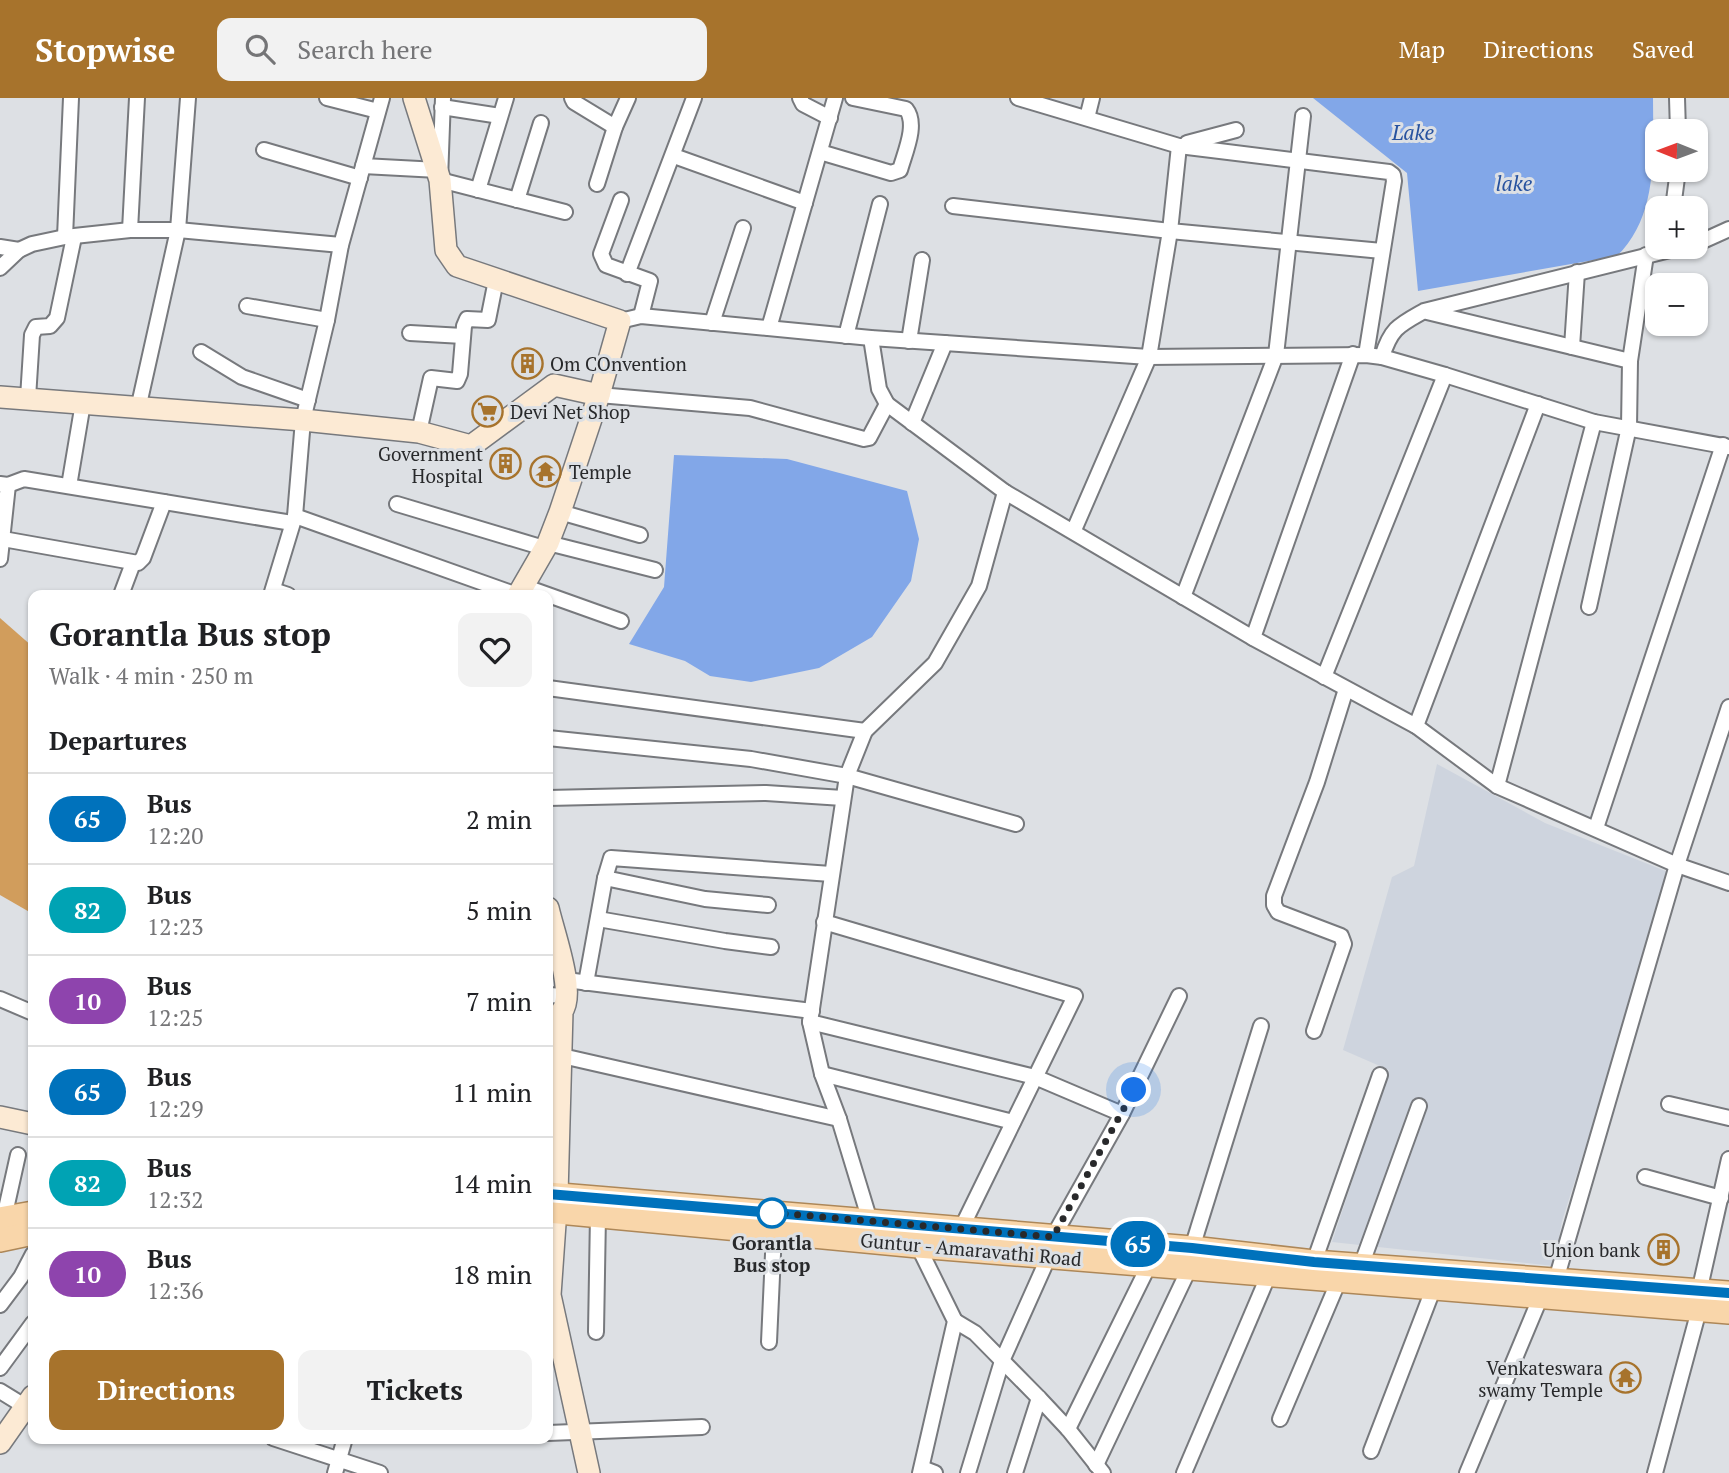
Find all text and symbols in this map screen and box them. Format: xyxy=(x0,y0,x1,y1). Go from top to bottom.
search box xyxy=(217,18,707,81)
text: Stopwise xyxy=(35,28,175,71)
icon: search xyxy=(241,30,279,68)
text: Search here xyxy=(297,32,433,66)
text: Map xyxy=(1399,33,1445,65)
text: Directions xyxy=(1483,33,1594,65)
text: Saved xyxy=(1632,33,1694,65)
water label: Lake xyxy=(1391,118,1434,146)
north arrow xyxy=(1645,119,1708,182)
map controls xyxy=(1645,119,1708,336)
water label: lake xyxy=(1496,169,1533,197)
button: + xyxy=(1645,196,1708,259)
button: − xyxy=(1645,273,1708,336)
building icon: Om COnvention xyxy=(510,346,544,380)
place label: Om COnvention xyxy=(550,351,687,376)
supermarket icon: Devi Net Shop xyxy=(470,394,504,428)
place label: Devi Net Shop xyxy=(510,399,630,424)
place label: Government Hospital xyxy=(378,441,483,488)
building icon: Government Hospital xyxy=(489,447,523,481)
temple icon: Temple xyxy=(529,454,563,488)
place label: Temple xyxy=(569,459,632,484)
text: Gorantla Bus stop xyxy=(49,612,331,655)
button: heart xyxy=(458,613,532,687)
text: Walk · 4 min · 250 m xyxy=(49,660,253,691)
text: Departures xyxy=(49,723,187,757)
text: Bus xyxy=(147,786,192,820)
text: 2 min xyxy=(466,802,532,836)
text: 65 xyxy=(74,803,101,835)
text: 12:20 xyxy=(147,820,204,851)
text: Bus xyxy=(147,877,192,911)
text: 5 min xyxy=(466,893,532,927)
text: 82 xyxy=(74,894,101,926)
text: 12:23 xyxy=(147,911,204,942)
text: Bus xyxy=(147,968,192,1002)
text: 7 min xyxy=(466,984,532,1018)
text: 10 xyxy=(74,985,101,1017)
text: 12:25 xyxy=(147,1002,204,1033)
text: Bus xyxy=(147,1059,192,1093)
your location xyxy=(1116,1072,1151,1107)
text: 11 min xyxy=(452,1075,532,1109)
text: 65 xyxy=(74,1076,101,1108)
text: 12:29 xyxy=(147,1093,204,1124)
text: Bus xyxy=(147,1150,192,1184)
text: 14 min xyxy=(452,1166,532,1200)
text: 82 xyxy=(74,1167,101,1199)
text: 12:32 xyxy=(147,1184,204,1215)
marker: Gorantla Bus stop xyxy=(757,1198,787,1228)
line badge: 65 xyxy=(1106,1221,1170,1267)
street label: Guntur - Amaravathi Road xyxy=(859,1227,1083,1271)
text: 65 xyxy=(1124,1228,1152,1260)
place label: Gorantla Bus stop xyxy=(732,1230,813,1277)
building icon: Union bank xyxy=(1646,1232,1680,1266)
place label: Union bank xyxy=(1543,1237,1640,1262)
text: Bus xyxy=(147,1241,192,1275)
text: 18 min xyxy=(452,1257,532,1291)
text: 10 xyxy=(74,1258,101,1290)
text: 12:36 xyxy=(147,1275,204,1306)
button: Directions xyxy=(49,1350,284,1430)
button: Tickets xyxy=(298,1350,532,1430)
place label: Venkateswara swamy Temple xyxy=(1478,1355,1603,1402)
temple icon: Venkateswara swamy Temple xyxy=(1609,1361,1643,1395)

